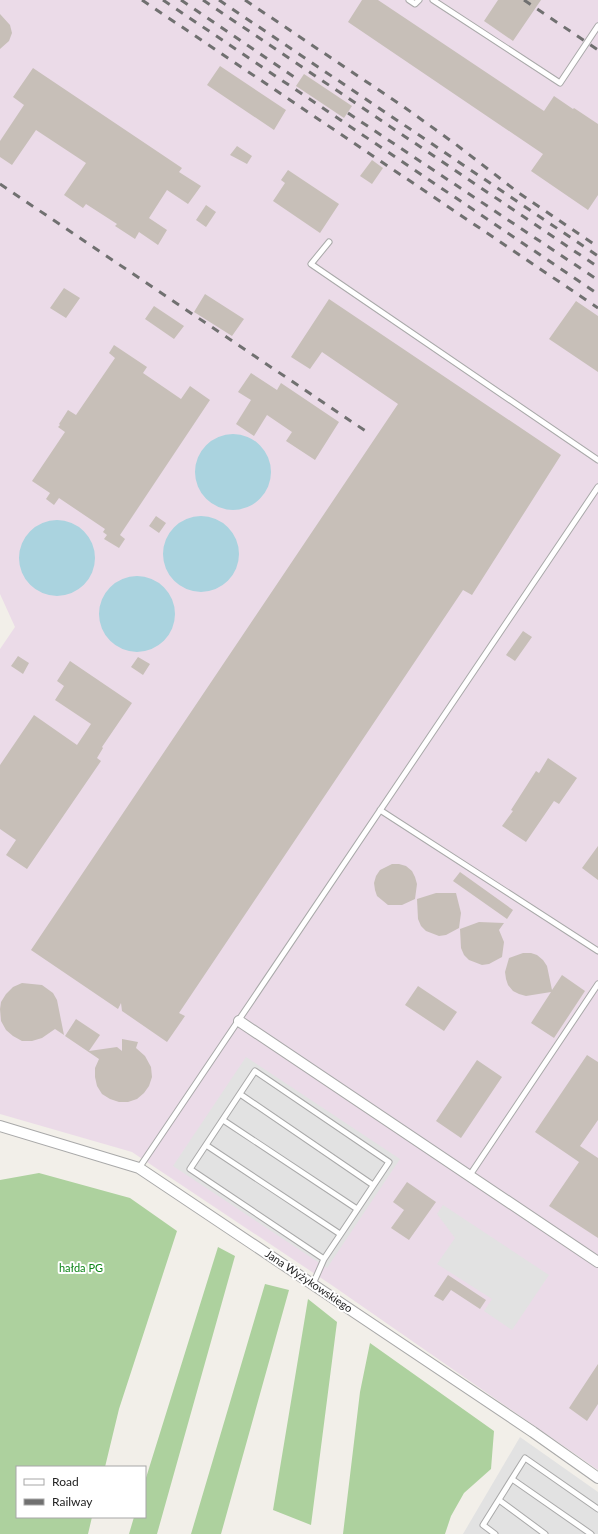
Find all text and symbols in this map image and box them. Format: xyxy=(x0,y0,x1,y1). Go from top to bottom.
street label: Jana Wyżykowskiego xyxy=(263,1247,355,1315)
park label: hałda PG xyxy=(59,1261,103,1274)
legend xyxy=(16,1466,146,1518)
text: Road xyxy=(52,1474,79,1489)
text: Railway xyxy=(52,1494,93,1509)

